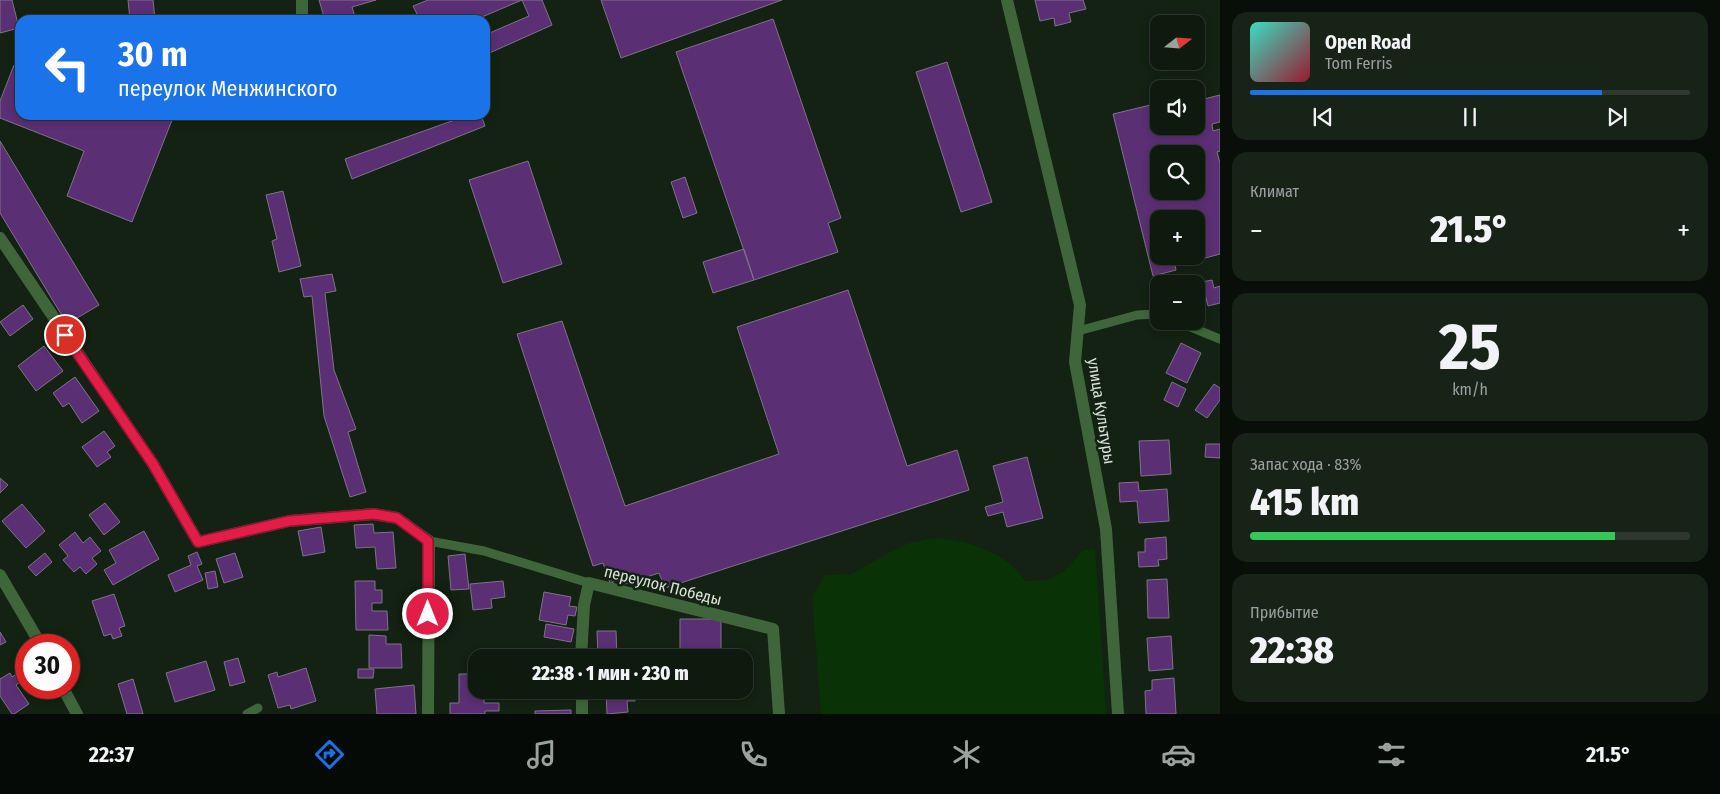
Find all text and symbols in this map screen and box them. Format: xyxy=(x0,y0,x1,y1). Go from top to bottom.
north arrow xyxy=(1150,15,1205,70)
map controls xyxy=(1150,15,1205,330)
text: Open Road xyxy=(1325,31,1411,54)
text: 30 m xyxy=(118,33,188,75)
icon: left xyxy=(35,35,100,100)
text: Tom Ferris xyxy=(1325,54,1392,73)
text: переулок Менжинского xyxy=(118,75,337,102)
button: sound xyxy=(1150,80,1205,135)
icon: previous xyxy=(1309,103,1337,131)
icon: pause xyxy=(1456,103,1484,131)
icon: next xyxy=(1603,103,1631,131)
button: search xyxy=(1150,145,1205,200)
text: Климат xyxy=(1250,182,1299,201)
text: 21.5° xyxy=(1430,206,1510,252)
button: + xyxy=(1150,210,1205,265)
text: − xyxy=(1250,214,1263,247)
text: + xyxy=(1677,214,1690,247)
button: − xyxy=(1150,275,1205,330)
text: 25 xyxy=(1439,308,1501,386)
pin xyxy=(44,314,86,356)
icon: arrive xyxy=(51,321,79,349)
street label: улица Культуры xyxy=(1084,357,1119,465)
text: km/h xyxy=(1452,380,1488,399)
text: Запас хода · 83% xyxy=(1250,455,1362,474)
text: 415 km xyxy=(1250,479,1359,525)
street label: переулок Победы xyxy=(602,562,724,609)
position arrow xyxy=(401,587,453,639)
text: Прибытие xyxy=(1250,603,1319,622)
text: 22:38 xyxy=(1250,627,1334,673)
speed limit sign: 30 xyxy=(15,634,80,699)
text: 22:38 · 1 мин · 230 m xyxy=(532,662,689,685)
icon: directions xyxy=(312,737,347,772)
icon: music xyxy=(524,737,559,772)
icon: phone xyxy=(736,737,771,772)
icon: climate xyxy=(949,737,984,772)
icon: car xyxy=(1161,737,1196,772)
icon: filters xyxy=(1374,737,1409,772)
text: 22:37 xyxy=(89,741,134,768)
text: 21.5° xyxy=(1586,741,1631,768)

